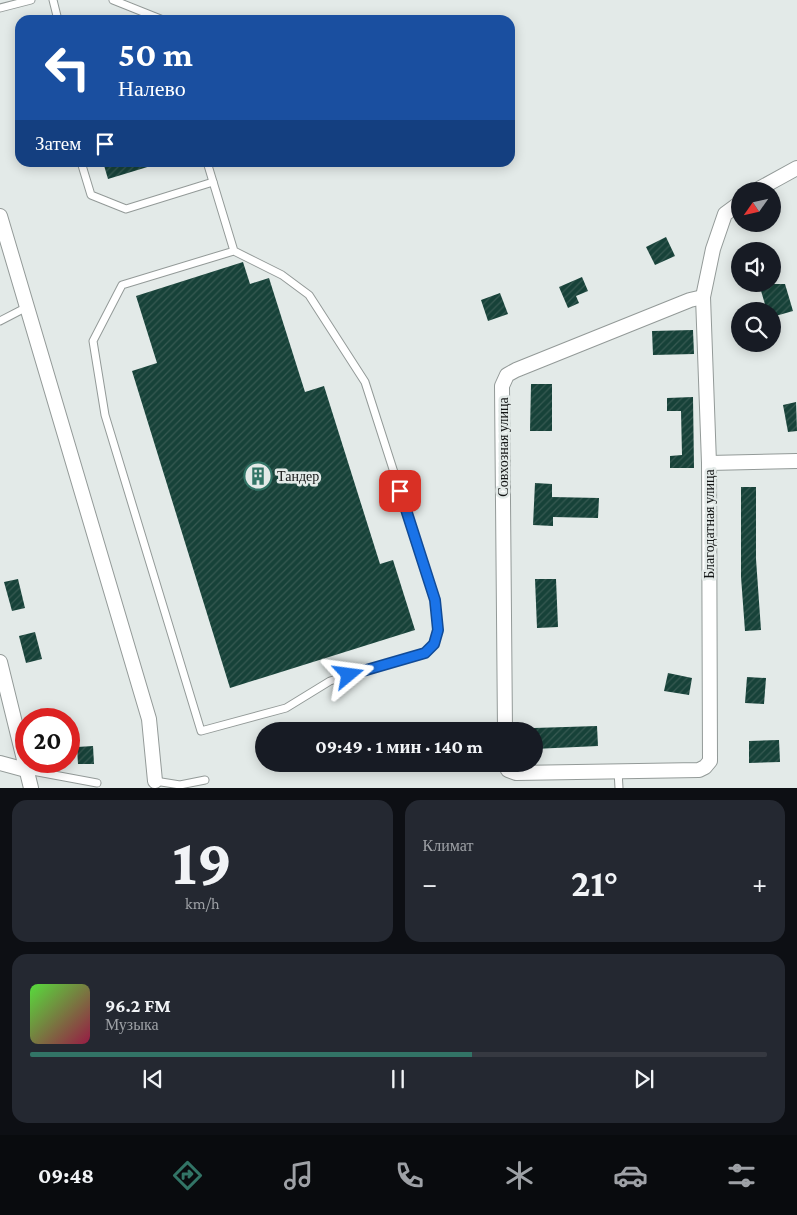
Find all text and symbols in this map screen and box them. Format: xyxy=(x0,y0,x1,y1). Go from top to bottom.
icon: left xyxy=(35,35,100,100)
text: 50 m xyxy=(118,35,193,74)
text: Налево xyxy=(118,76,186,101)
icon: arrive xyxy=(91,130,119,158)
text: Затем xyxy=(35,133,81,154)
north arrow xyxy=(731,182,781,232)
map controls xyxy=(731,182,781,352)
button: sound xyxy=(731,242,781,292)
button: search xyxy=(731,302,781,352)
street label: Совхозная улица xyxy=(495,397,511,497)
building icon: Тандер xyxy=(243,461,273,491)
place label: Тандер xyxy=(277,468,319,484)
street label: Благодатная улица xyxy=(701,468,717,579)
pin xyxy=(379,470,421,512)
icon: arrive xyxy=(386,477,414,505)
position arrow xyxy=(322,648,374,700)
speed limit sign: 20 xyxy=(15,708,80,773)
text: 09:49 · 1 мин · 140 m xyxy=(315,736,483,757)
text: 19 xyxy=(172,826,232,898)
text: Климат xyxy=(423,837,473,854)
text: 21° xyxy=(571,862,618,904)
text: − xyxy=(423,868,437,899)
text: + xyxy=(752,868,767,899)
text: km/h xyxy=(185,895,220,912)
text: 96.2 FM xyxy=(105,995,171,1016)
text: Музыка xyxy=(105,1016,159,1033)
icon: previous xyxy=(139,1065,167,1093)
icon: pause xyxy=(384,1065,412,1093)
icon: next xyxy=(630,1065,658,1093)
icon: directions xyxy=(170,1158,205,1193)
icon: music xyxy=(281,1158,316,1193)
icon: phone xyxy=(392,1158,427,1193)
icon: climate xyxy=(502,1158,537,1193)
icon: car xyxy=(613,1158,648,1193)
icon: filters xyxy=(724,1158,759,1193)
text: 09:48 xyxy=(38,1163,94,1188)

